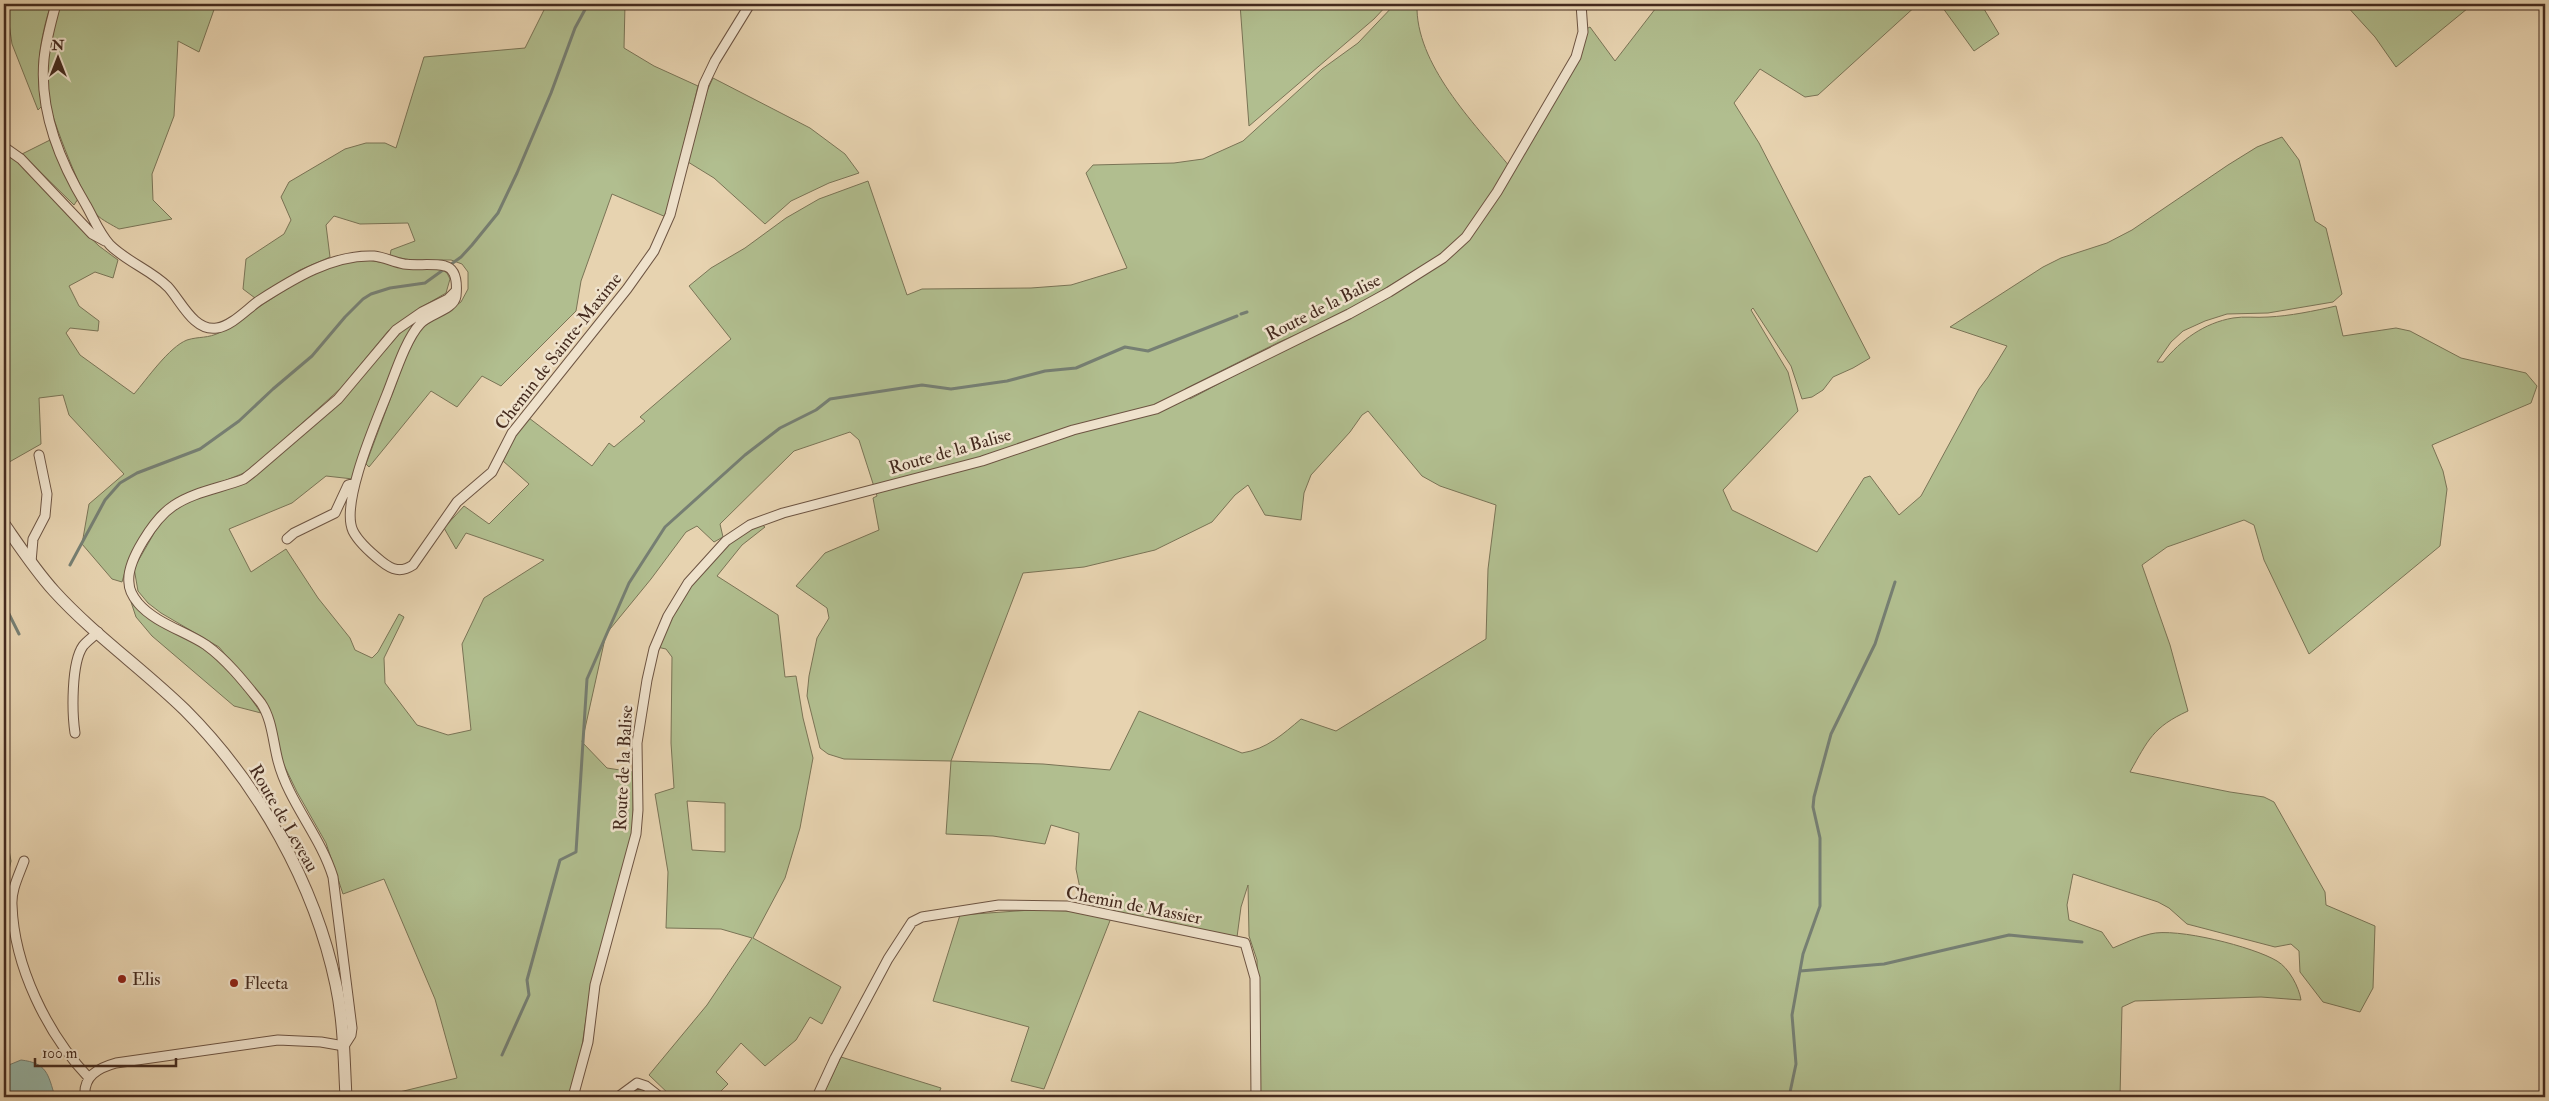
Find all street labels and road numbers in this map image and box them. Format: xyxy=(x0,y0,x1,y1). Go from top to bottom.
street label: Chemin de Sainte-Maxime xyxy=(490,268,627,435)
street label: Route de la Balise xyxy=(1262,268,1385,346)
street label: Route de la Balise xyxy=(886,423,1014,480)
street label: Route de la Balise xyxy=(609,704,638,832)
street label: Route de Leveau xyxy=(244,760,324,876)
street label: Chemin de Massier xyxy=(1064,881,1204,930)

